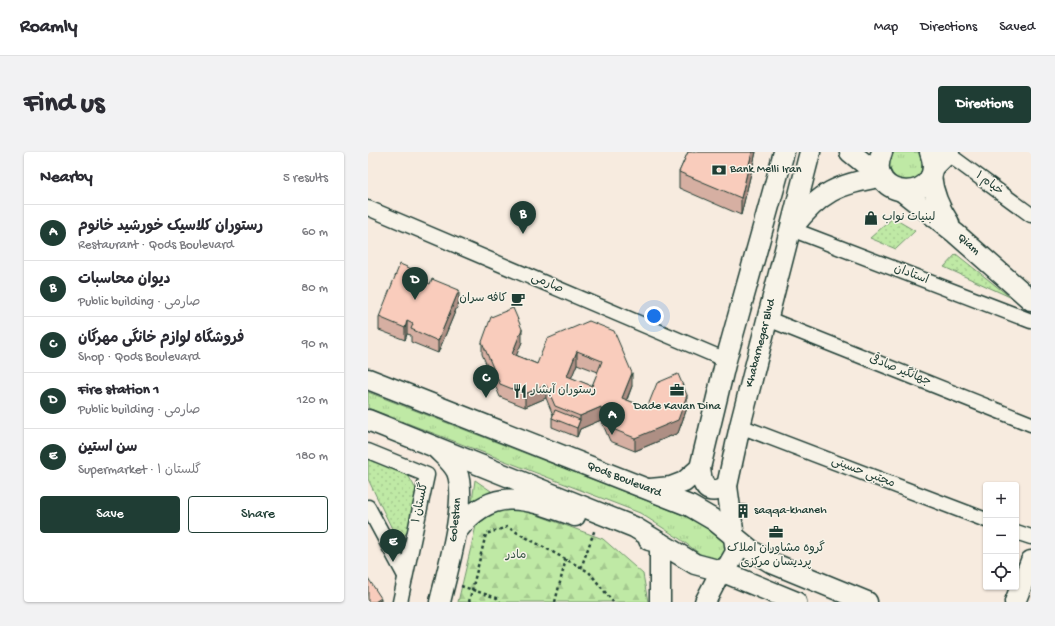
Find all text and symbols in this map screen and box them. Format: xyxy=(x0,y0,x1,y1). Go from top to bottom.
text: Roamly xyxy=(20,16,77,39)
text: Map xyxy=(874,19,898,36)
text: Directions xyxy=(920,19,977,36)
text: Saved xyxy=(999,19,1035,36)
button: Directions xyxy=(938,86,1031,123)
text: Find us xyxy=(24,88,104,121)
bank icon: Bank Melli Iran xyxy=(711,162,727,178)
place label: Bank Melli Iran xyxy=(729,163,802,177)
text: Nearby xyxy=(40,168,93,188)
street label: خیام ۱ xyxy=(972,168,1006,199)
text: 5 results xyxy=(283,171,328,186)
pin: B xyxy=(510,201,536,234)
shop icon: لبنیات نواب xyxy=(863,210,879,226)
place label: لبنیات نواب xyxy=(882,211,935,225)
text: رستوران کلاسیک خورشید خانوم xyxy=(78,218,263,236)
text: A xyxy=(49,225,57,240)
text: 60 m xyxy=(302,225,328,240)
street label: Qiam xyxy=(954,231,983,259)
text: Restaurant · Qods Boulevard xyxy=(78,238,234,253)
street label: استادان xyxy=(892,262,930,288)
pin: D xyxy=(402,267,428,300)
text: دیوان محاسبات xyxy=(78,271,170,289)
street label: صارمی xyxy=(529,271,565,297)
text: B xyxy=(50,281,56,296)
text: 80 m xyxy=(301,281,328,296)
cafe icon: کافه سران xyxy=(510,291,526,307)
place label: کافه سران xyxy=(459,292,507,306)
text: Public building · صارمی xyxy=(78,295,201,310)
street label: Khabarnegar Blvd xyxy=(743,297,779,389)
your location xyxy=(644,306,664,326)
text: فروشگاه لوازم خانگی مهرگان xyxy=(78,330,244,348)
text: C xyxy=(49,337,57,352)
text: 90 m xyxy=(302,337,328,352)
text: Shop · Qods Boulevard xyxy=(78,350,200,365)
street label: جهانگیر صادقی xyxy=(867,350,934,390)
pin: C xyxy=(473,365,499,398)
text: Fire station 1 xyxy=(78,381,159,399)
office icon: Dade Kavan Dina xyxy=(669,382,685,398)
restaurant icon: رستوران آبشار xyxy=(512,383,528,399)
place label: رستوران آبشار xyxy=(530,383,596,398)
text: D xyxy=(49,393,57,408)
text: 120 m xyxy=(297,393,328,408)
place label: Dade Kavan Dina xyxy=(632,400,721,414)
pin: A xyxy=(599,402,625,435)
text: Public building · صارمی xyxy=(78,403,201,418)
text: سن استین xyxy=(78,439,137,457)
text: E xyxy=(49,449,57,464)
text: 180 m xyxy=(296,449,328,464)
street label: مجتبی حسینی xyxy=(829,454,897,492)
street label: Qods Boulevard xyxy=(585,459,664,501)
text: Supermarket · گلستان ۱ xyxy=(78,463,201,478)
street label: گلستان ۱ xyxy=(408,481,432,524)
map controls xyxy=(983,482,1019,590)
button: + xyxy=(983,482,1019,518)
button: Save xyxy=(40,496,180,533)
button: Share xyxy=(188,496,328,533)
street label: Golestan xyxy=(447,497,465,543)
building icon: saqqa-khaneh xyxy=(735,503,751,519)
place label: saqqa-khaneh xyxy=(754,504,827,518)
button: − xyxy=(983,518,1019,554)
office icon: گروه مشاوران املاک پردیسان مرکزی xyxy=(768,524,784,540)
pin: E xyxy=(380,529,406,562)
place label: گروه مشاوران املاک پردیسان مرکزی xyxy=(727,540,825,570)
park label: مادر xyxy=(505,549,526,563)
button: locate xyxy=(983,554,1019,590)

